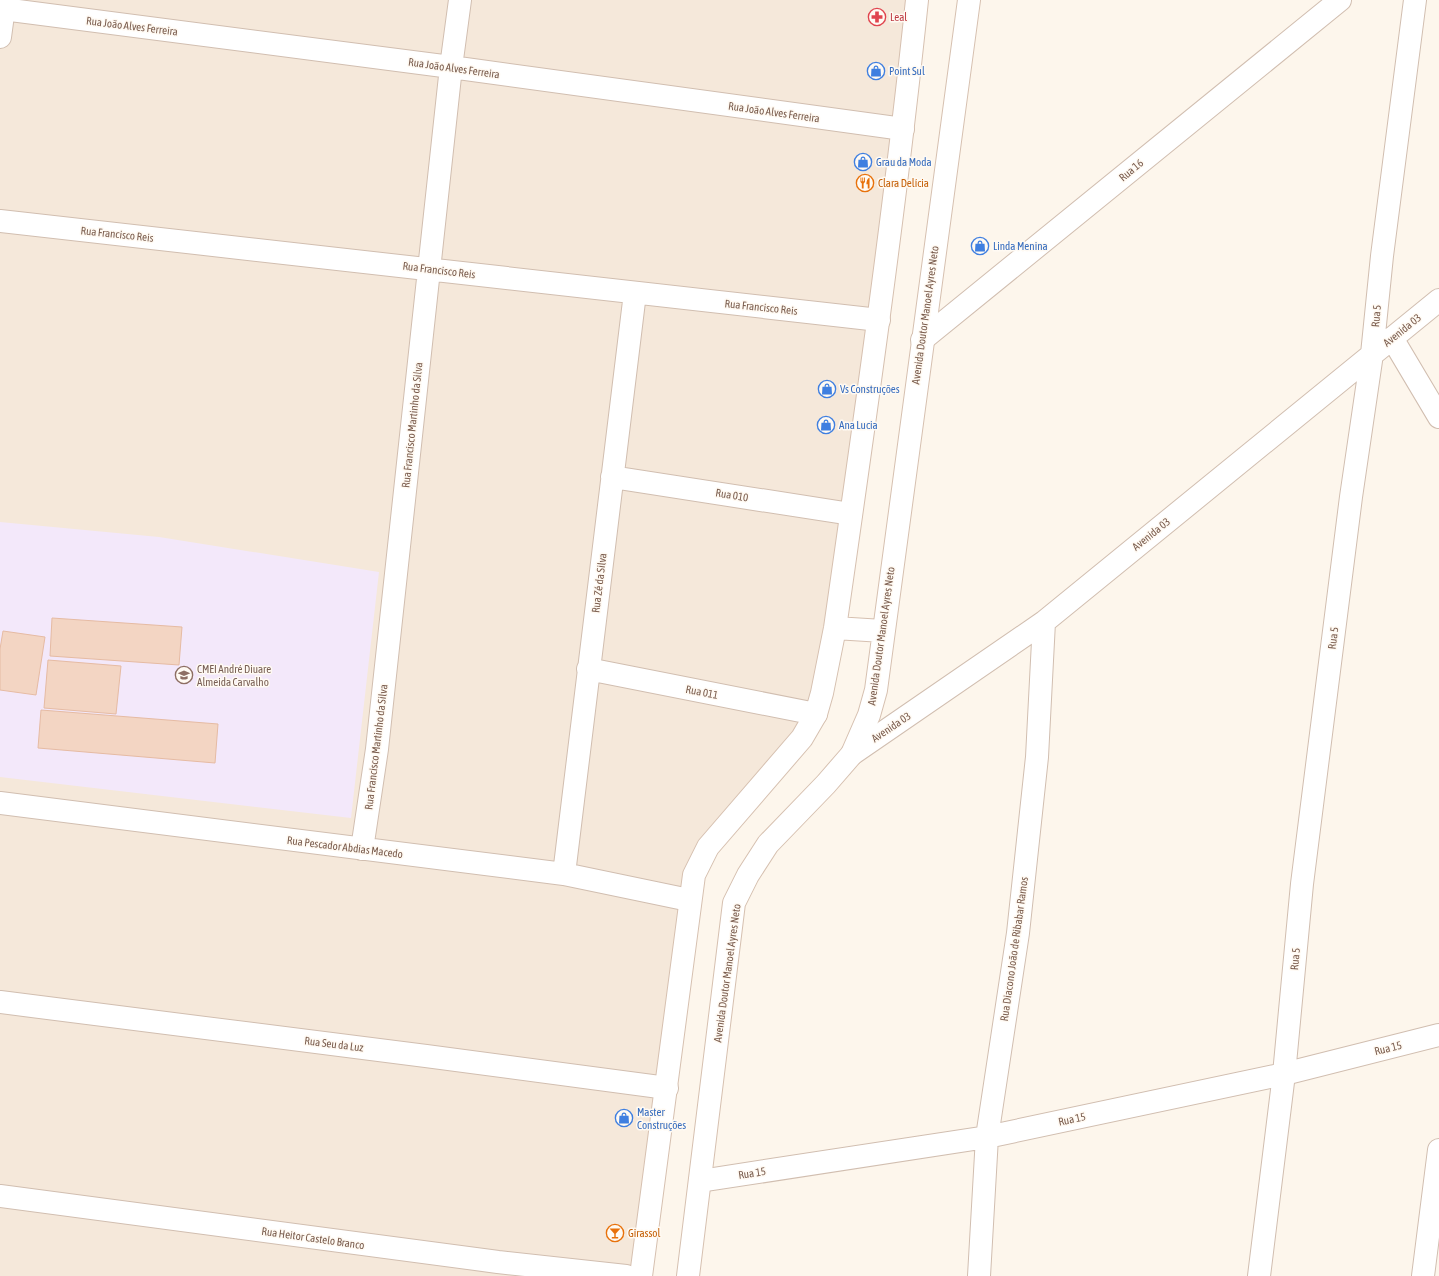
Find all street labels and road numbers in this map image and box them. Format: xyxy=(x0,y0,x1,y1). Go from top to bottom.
street label: Rua João Alves Ferreira xyxy=(85,14,179,38)
street label: Rua João Alves Ferreira xyxy=(407,56,501,80)
street label: Rua João Alves Ferreira xyxy=(727,100,821,124)
street label: Rua 16 xyxy=(1117,156,1145,184)
street label: Rua Francisco Reis xyxy=(80,224,154,244)
street label: Avenida Doutor Manoel Ayres Neto xyxy=(909,245,941,385)
street label: Rua Francisco Reis xyxy=(402,260,476,280)
street label: Rua Francisco Reis xyxy=(724,297,798,317)
street label: Rua 5 xyxy=(1369,304,1383,328)
street label: Avenida 03 xyxy=(1381,311,1423,349)
street label: Rua Francisco Martinho da Silva xyxy=(399,362,425,488)
street label: Rua 010 xyxy=(715,486,749,504)
street label: Avenida 03 xyxy=(1130,515,1172,553)
street label: Rua Zé da Silva xyxy=(589,552,609,614)
street label: Avenida Doutor Manoel Ayres Neto xyxy=(865,566,897,706)
street label: Rua 5 xyxy=(1326,626,1340,650)
street label: Rua 011 xyxy=(685,683,719,701)
street label: Rua Francisco Martinho da Silva xyxy=(362,684,390,810)
street label: Avenida 03 xyxy=(869,709,913,745)
street label: Rua Pescador Abdias Macedo xyxy=(286,834,404,860)
street label: Rua Diacono João de Ribabar Ramos xyxy=(998,876,1030,1022)
street label: Avenida Doutor Manoel Ayres Neto xyxy=(711,903,743,1043)
street label: Rua 5 xyxy=(1288,947,1302,971)
street label: Rua Seu da Luz xyxy=(304,1034,364,1054)
street label: Rua 15 xyxy=(1373,1039,1403,1057)
street label: Rua 15 xyxy=(1057,1110,1087,1128)
street label: Rua 15 xyxy=(737,1165,767,1181)
street label: Rua Heitor Castelo Branco xyxy=(261,1225,365,1251)

